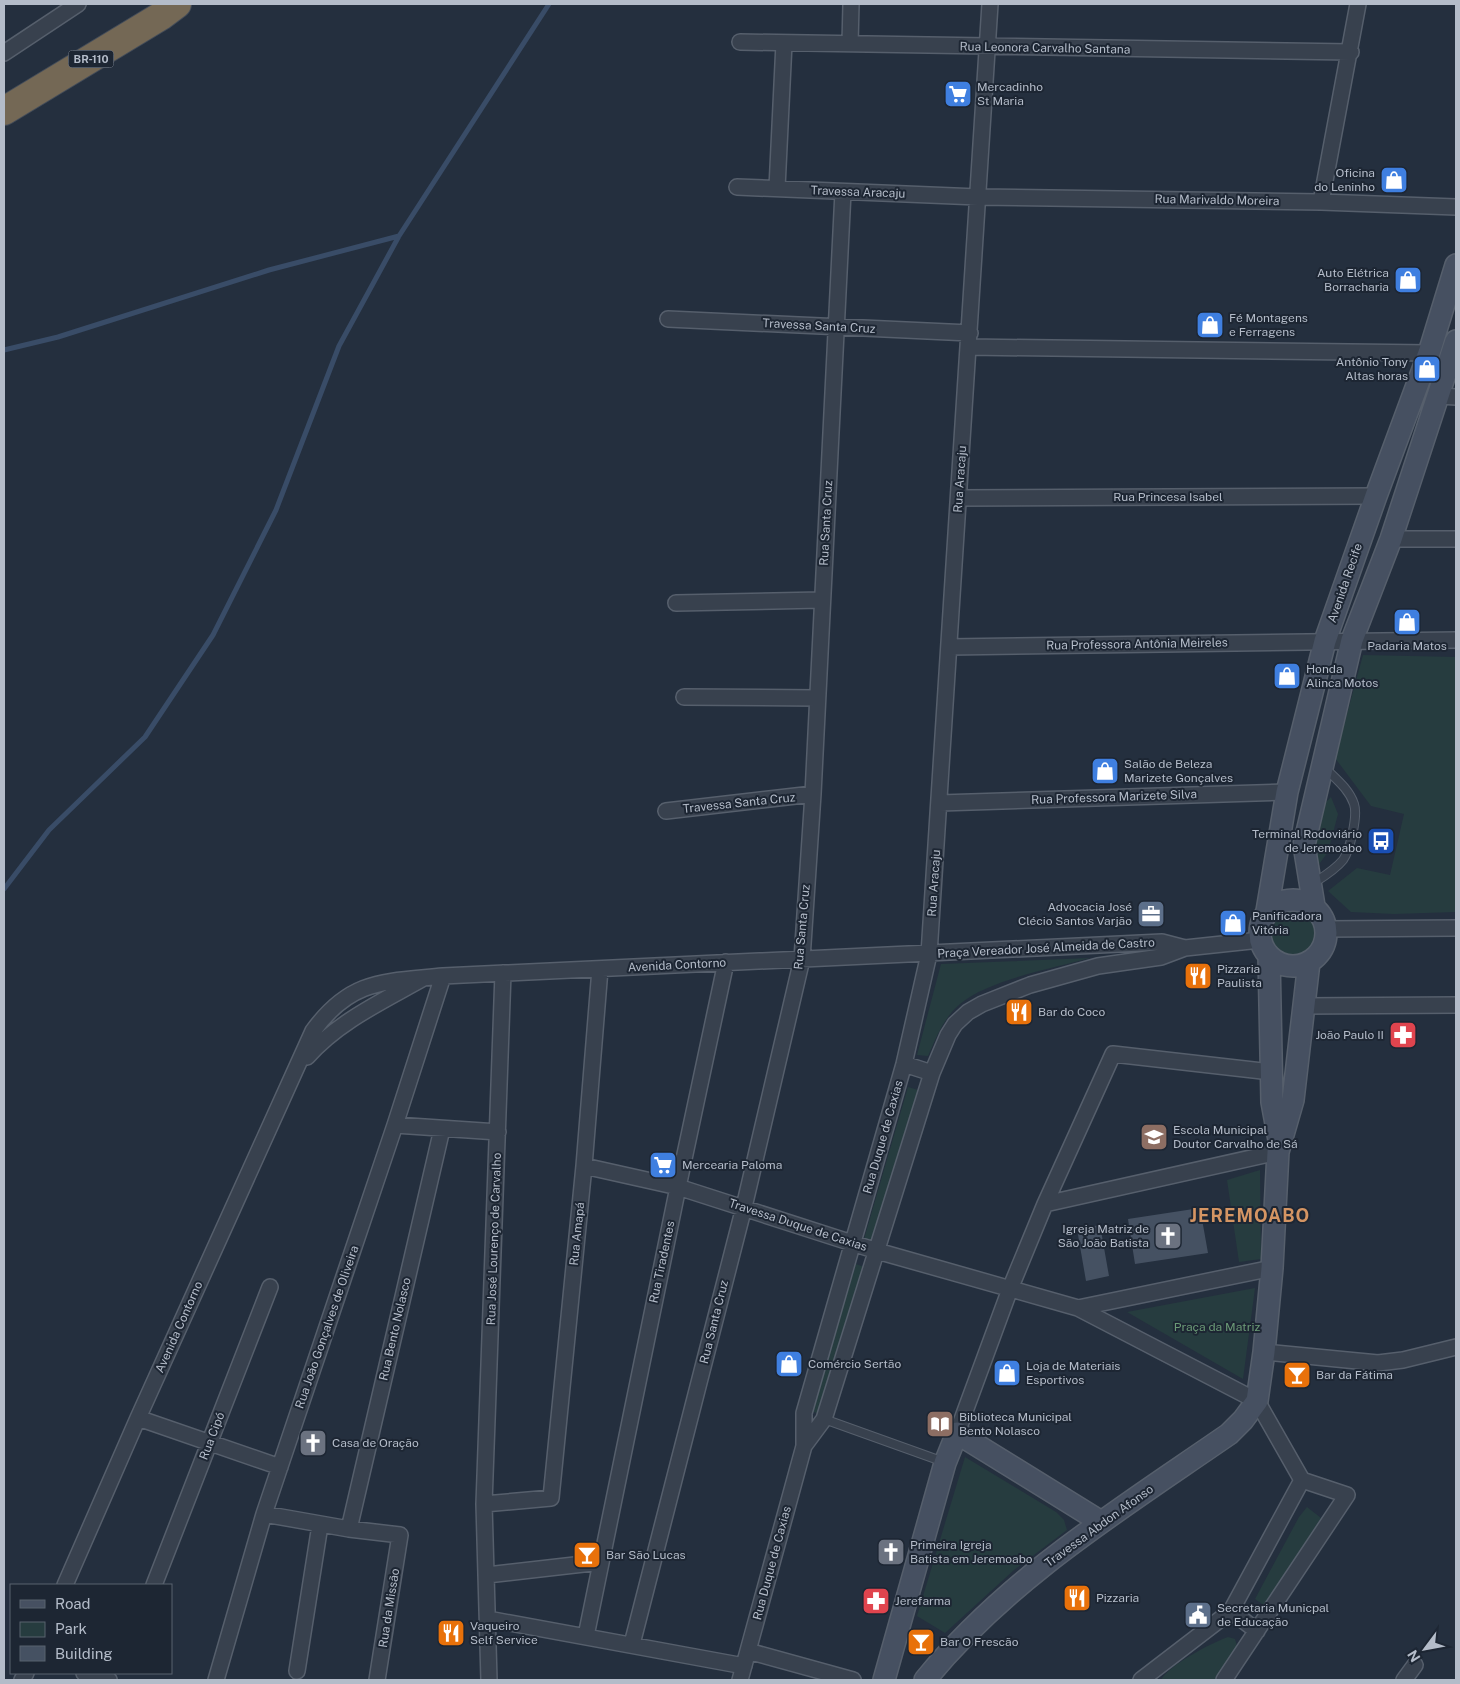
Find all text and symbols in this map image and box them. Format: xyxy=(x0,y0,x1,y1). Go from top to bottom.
street label: Rua Leonora Carvalho Santana xyxy=(959,40,1131,56)
road number: BR-110 xyxy=(68,51,114,68)
supermarket icon: Mercadinho St Maria xyxy=(943,79,973,109)
place label: Mercadinho St Maria xyxy=(977,80,1043,108)
shop icon: Oficina do Leninho xyxy=(1379,165,1409,195)
place label: Oficina do Leninho xyxy=(1314,166,1375,194)
street label: Travessa Aracaju xyxy=(810,183,906,201)
street label: Rua Marivaldo Moreira xyxy=(1154,192,1280,208)
shop icon: Auto Elétrica Borracharia xyxy=(1393,265,1423,295)
place label: Auto Elétrica Borracharia xyxy=(1317,266,1389,294)
shop icon: Fé Montagens e Ferragens xyxy=(1195,310,1225,340)
place label: Fé Montagens e Ferragens xyxy=(1229,311,1308,339)
street label: Travessa Santa Cruz xyxy=(762,316,876,336)
shop icon: Antônio Tony Altas horas xyxy=(1412,354,1442,384)
place label: Antônio Tony Altas horas xyxy=(1336,355,1409,383)
street label: Rua Aracaju xyxy=(951,445,969,513)
street label: Rua Santa Cruz xyxy=(817,480,835,566)
street label: Rua Princesa Isabel xyxy=(1113,490,1223,504)
street label: Avenida Recife xyxy=(1325,541,1365,624)
shop icon: Padaria Matos xyxy=(1392,607,1422,637)
street label: Rua Professora Antônia Meireles xyxy=(1046,635,1228,653)
place label: Padaria Matos xyxy=(1367,639,1447,653)
shop icon: Honda Alinca Motos xyxy=(1272,661,1302,691)
place label: Honda Alinca Motos xyxy=(1306,662,1378,690)
shop icon: Salão de Beleza Marizete Gonçalves xyxy=(1090,756,1120,786)
place label: Salão de Beleza Marizete Gonçalves xyxy=(1124,757,1233,785)
street label: Rua Professora Marizete Silva xyxy=(1031,787,1197,807)
street label: Travessa Santa Cruz xyxy=(682,790,796,816)
bus stop icon: Terminal Rodoviário de Jeremoabo xyxy=(1366,826,1396,856)
place label: Terminal Rodoviário de Jeremoabo xyxy=(1252,827,1362,855)
street label: Rua Aracaju xyxy=(925,849,943,917)
street label: Rua Santa Cruz xyxy=(791,883,813,970)
office icon: Advocacia José Clécio Santos Varjão xyxy=(1136,899,1166,929)
place label: Advocacia José Clécio Santos Varjão xyxy=(1018,900,1132,928)
shop icon: Panificadora Vitória xyxy=(1218,908,1248,938)
place label: Panificadora Vitória xyxy=(1252,909,1322,937)
street label: Praça Vereador José Almeida de Castro xyxy=(937,935,1155,961)
street label: Avenida Contorno xyxy=(627,955,727,975)
restaurant icon: Pizzaria Paulista xyxy=(1183,961,1213,991)
place label: Pizzaria Paulista xyxy=(1217,962,1262,990)
restaurant icon: Bar do Coco xyxy=(1004,997,1034,1027)
place label: Bar do Coco xyxy=(1038,1005,1105,1019)
pharmacy icon: João Paulo II xyxy=(1388,1020,1418,1050)
place label: João Paulo II xyxy=(1315,1028,1384,1042)
street label: Rua Duque de Caxias xyxy=(860,1079,906,1195)
school or university icon: Escola Municipal Doutor Carvalho de Sá xyxy=(1139,1122,1169,1152)
place label: Escola Municipal Doutor Carvalho de Sá xyxy=(1173,1123,1298,1151)
supermarket icon: Mercearia Paloma xyxy=(648,1150,678,1180)
street label: Rua José Lourenço de Carvalho xyxy=(484,1152,504,1326)
place label: Mercearia Paloma xyxy=(682,1158,782,1172)
street label: Travessa Duque de Caxias xyxy=(727,1196,869,1254)
street label: Rua Amapá xyxy=(567,1202,587,1266)
district label: JEREMOABO xyxy=(1190,1205,1310,1226)
street label: Rua Tiradentes xyxy=(646,1220,678,1304)
church icon: Igreja Matriz de São João Batista xyxy=(1153,1221,1183,1251)
place label: Igreja Matriz de São João Batista xyxy=(1058,1222,1149,1250)
street label: Rua João Gonçalves de Oliveira xyxy=(292,1244,362,1410)
street label: Rua Bento Nolasco xyxy=(376,1276,414,1382)
street label: Avenida Contorno xyxy=(153,1279,206,1375)
street label: Rua Santa Cruz xyxy=(697,1279,731,1365)
park label: Praça da Matriz xyxy=(1174,1320,1260,1334)
shop icon: Comércio Sertão xyxy=(774,1349,804,1379)
place label: Comércio Sertão xyxy=(808,1357,901,1371)
shop icon: Loja de Materiais Esportivos xyxy=(992,1358,1022,1388)
place label: Loja de Materiais Esportivos xyxy=(1026,1359,1120,1387)
bar icon: Bar da Fátima xyxy=(1282,1360,1312,1390)
place label: Bar da Fátima xyxy=(1316,1368,1393,1382)
library icon: Biblioteca Municipal Bento Nolasco xyxy=(925,1409,955,1439)
street label: Rua Cipó xyxy=(197,1410,228,1462)
place label: Biblioteca Municipal Bento Nolasco xyxy=(959,1410,1072,1438)
church icon: Casa de Oração xyxy=(298,1428,328,1458)
place label: Casa de Oração xyxy=(332,1436,419,1450)
street label: Travessa Abdon Afonso xyxy=(1042,1482,1156,1570)
street label: Rua Duque de Caxias xyxy=(750,1505,794,1621)
church icon: Primeira Igreja Batista em Jeremoabo xyxy=(876,1537,906,1567)
place label: Primeira Igreja Batista em Jeremoabo xyxy=(910,1538,1033,1566)
bar icon: Bar São Lucas xyxy=(572,1540,602,1570)
place label: Bar São Lucas xyxy=(606,1548,686,1562)
street label: Rua da Missão xyxy=(376,1567,402,1649)
restaurant icon: Pizzaria xyxy=(1062,1583,1092,1613)
legend xyxy=(10,1584,172,1674)
pharmacy icon: Jerefarma xyxy=(861,1586,891,1616)
place label: Pizzaria xyxy=(1096,1591,1139,1605)
place label: Jerefarma xyxy=(895,1594,951,1608)
text: Road xyxy=(55,1595,91,1612)
public building icon: Secretaria Municpal de Educação xyxy=(1183,1600,1213,1630)
place label: Secretaria Municpal de Educação xyxy=(1217,1601,1330,1629)
restaurant icon: Vaqueiro Self Service xyxy=(436,1618,466,1648)
place label: Vaqueiro Self Service xyxy=(470,1619,538,1647)
text: Park xyxy=(55,1620,87,1637)
north arrow xyxy=(1400,1624,1450,1674)
bar icon: Bar O Frescão xyxy=(906,1627,936,1657)
place label: Bar O Frescão xyxy=(940,1635,1019,1649)
text: Building xyxy=(55,1645,113,1662)
text: N xyxy=(1404,1647,1424,1665)

